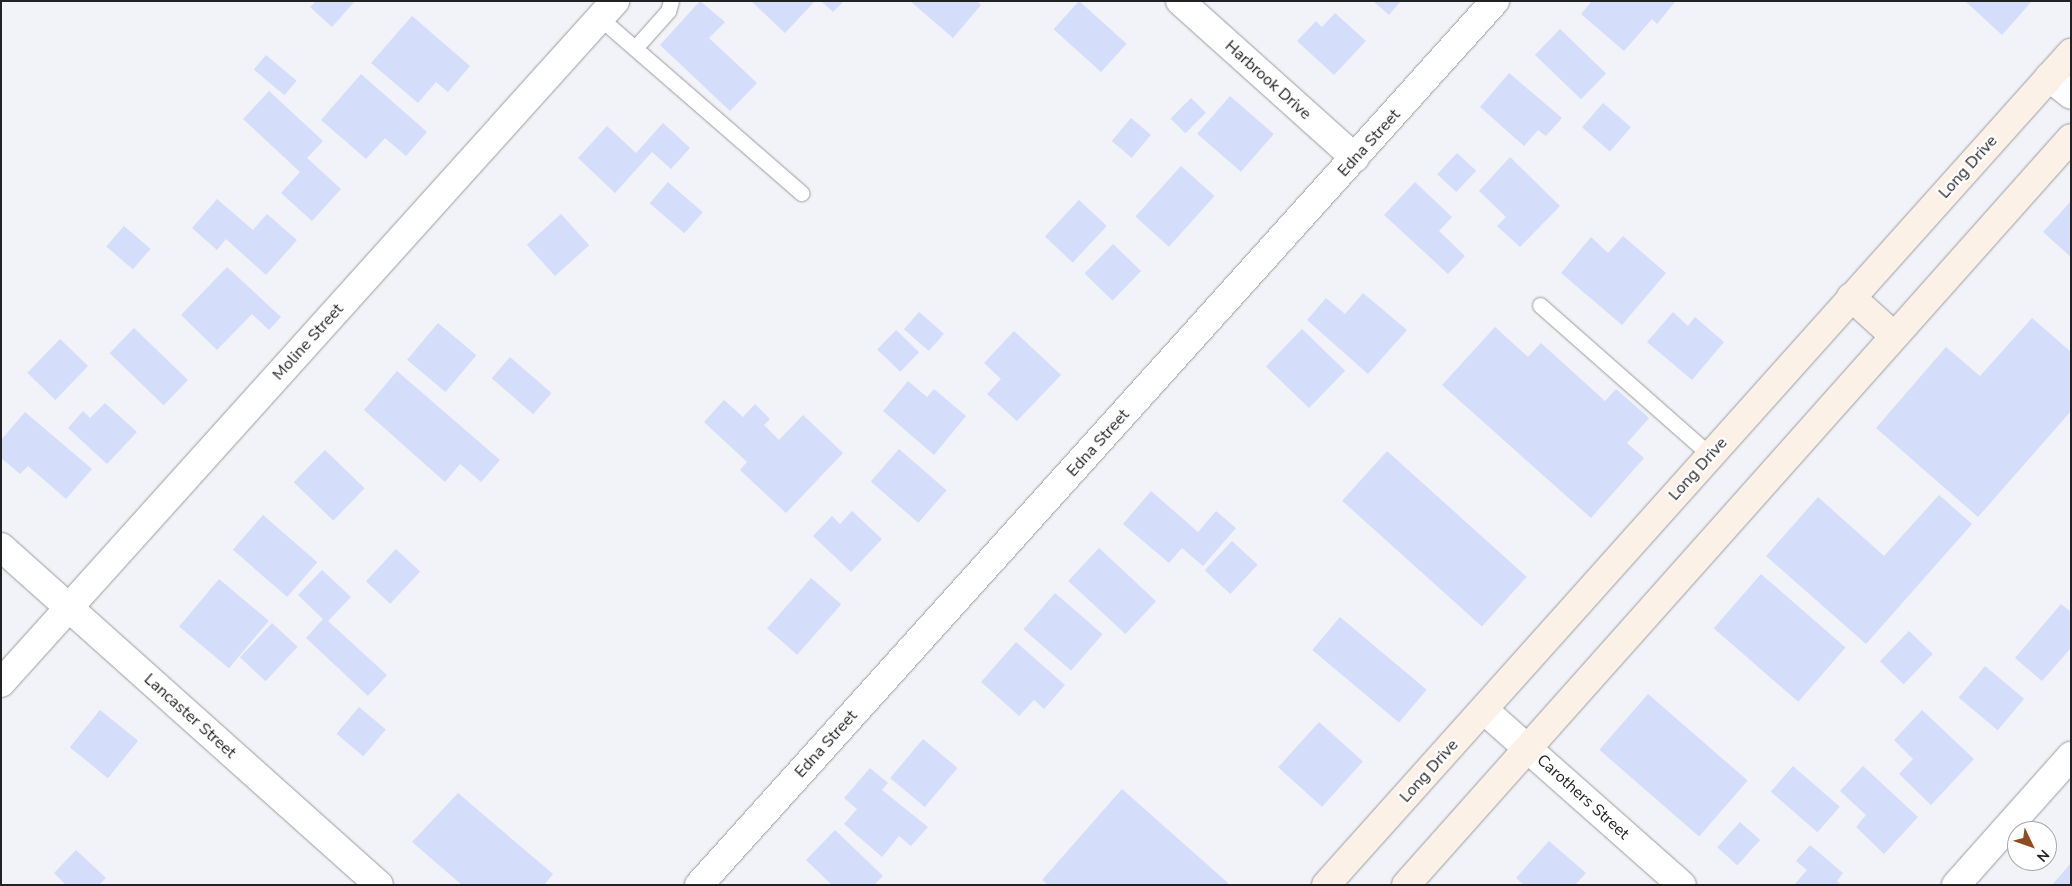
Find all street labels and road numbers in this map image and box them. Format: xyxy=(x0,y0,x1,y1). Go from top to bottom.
street label: Harbrook Drive xyxy=(1221,36,1315,124)
street label: Edna Street xyxy=(1334,105,1404,181)
street label: Long Drive xyxy=(1935,132,2001,202)
street label: Moline Street xyxy=(269,300,347,384)
street label: Edna Street xyxy=(1063,405,1133,481)
street label: Long Drive xyxy=(1665,434,1731,504)
street label: Lancaster Street xyxy=(140,670,240,762)
street label: Edna Street xyxy=(791,706,861,782)
street label: Long Drive xyxy=(1396,736,1462,806)
street label: Carothers Street xyxy=(1533,750,1633,844)

